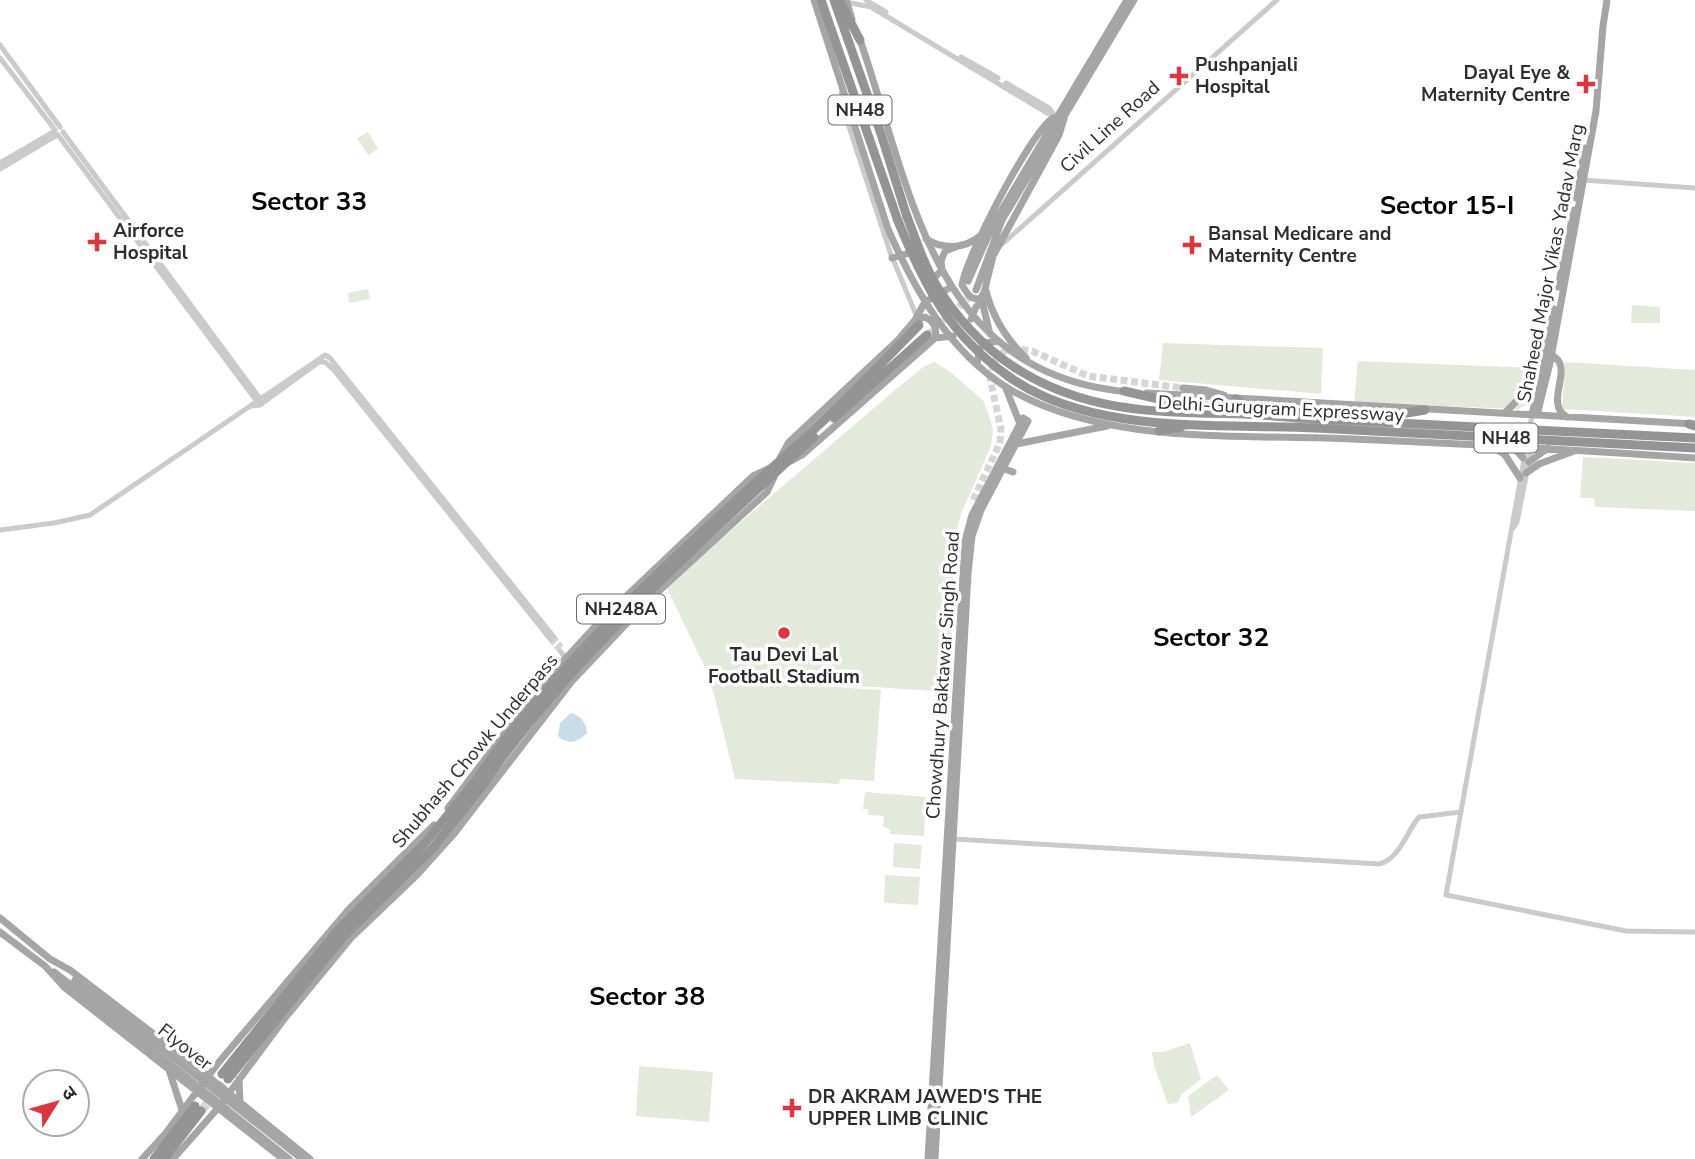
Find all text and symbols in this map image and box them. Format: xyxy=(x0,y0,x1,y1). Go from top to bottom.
place label: Pushpanjali Hospital xyxy=(1195,52,1298,100)
place label: Dayal Eye & Maternity Centre xyxy=(1421,60,1571,108)
marker: Pushpanjali Hospital xyxy=(1169,66,1189,86)
marker: Dayal Eye & Maternity Centre xyxy=(1576,74,1596,94)
street label: Civil Line Road xyxy=(1054,75,1166,179)
road number: NH48 xyxy=(828,96,892,124)
street label: Shaheed Major Vikas Yadav Marg xyxy=(1511,121,1591,405)
district label: Sector 33 xyxy=(251,184,367,219)
district label: Sector 15-I xyxy=(1380,188,1514,223)
place label: Airforce Hospital xyxy=(113,218,188,266)
place label: Bansal Medicare and Maternity Centre xyxy=(1208,221,1391,269)
marker: Airforce Hospital xyxy=(87,232,107,252)
marker: Bansal Medicare and Maternity Centre xyxy=(1182,235,1202,255)
street label: Delhi-Gurugram Expressway xyxy=(1157,390,1405,428)
road number: NH48 xyxy=(1474,424,1538,452)
street label: Chowdhury Baktawar Singh Road xyxy=(920,530,966,820)
road number: NH248A xyxy=(577,594,665,624)
district label: Sector 32 xyxy=(1153,620,1269,655)
marker: Tau Devi Lal Football Stadium xyxy=(776,625,792,641)
place label: Tau Devi Lal Football Stadium xyxy=(708,642,860,690)
street label: Shubhash Chowk Underpass xyxy=(386,648,564,854)
district label: Sector 38 xyxy=(589,979,705,1014)
street label: Flyover xyxy=(152,1018,218,1077)
north arrow xyxy=(21,1068,91,1138)
text: उ xyxy=(55,1081,83,1106)
place label: DR AKRAM JAWED'S THE UPPER LIMB CLINIC xyxy=(808,1084,1042,1132)
marker: DR AKRAM JAWED'S THE UPPER LIMB CLINIC xyxy=(782,1098,802,1118)

